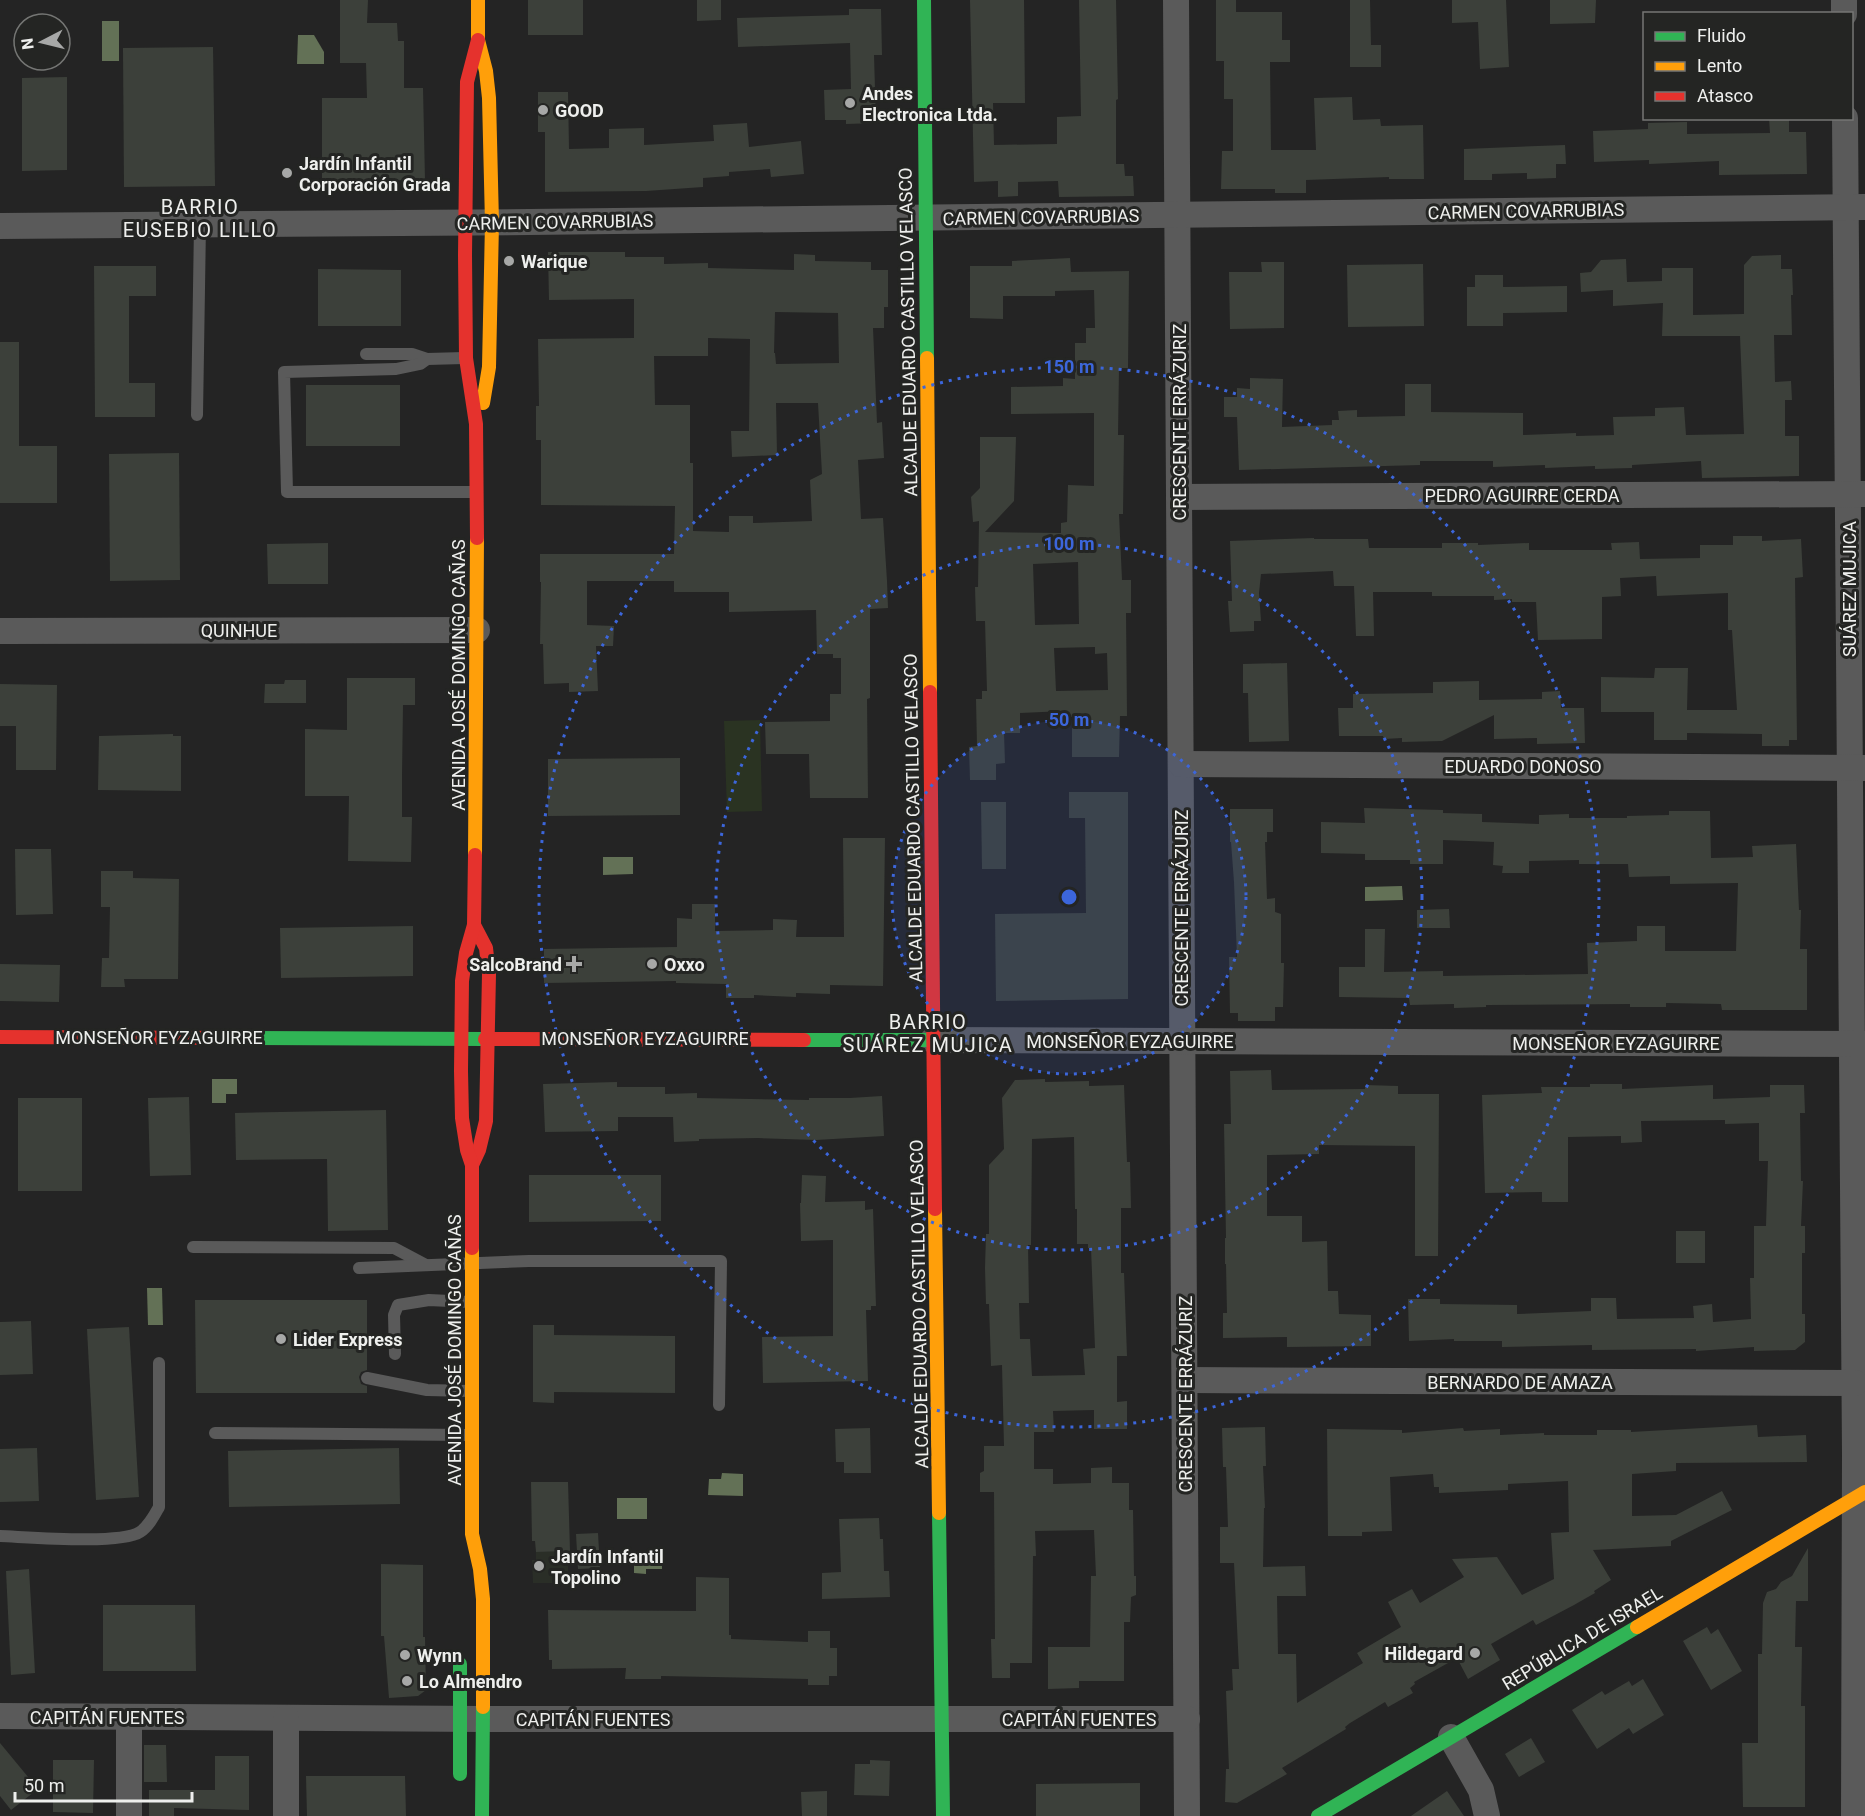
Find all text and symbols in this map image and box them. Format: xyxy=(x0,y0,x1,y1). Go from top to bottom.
north arrow xyxy=(12,12,72,72)
legend xyxy=(1643,12,1853,120)
text: Fluido xyxy=(1697,25,1746,46)
text: N xyxy=(17,37,38,51)
text: Lento xyxy=(1697,55,1742,76)
place label: Andes Electronica Ltda. xyxy=(862,83,998,125)
text: Atasco xyxy=(1697,85,1753,106)
marker: Andes Electronica Ltda. xyxy=(843,96,857,110)
place label: GOOD xyxy=(555,100,604,121)
marker: GOOD xyxy=(536,103,550,117)
place label: Jardín Infantil Corporación Grada xyxy=(299,153,451,195)
marker: Jardín Infantil Corporación Grada xyxy=(280,166,294,180)
street label: ALCALDE EDUARDO CASTILLO VELASCO xyxy=(895,167,921,497)
district label: BARRIO EUSEBIO LILLO xyxy=(123,195,277,242)
street label: CARMEN COVARRUBIAS xyxy=(1427,199,1625,223)
street label: CARMEN COVARRUBIAS xyxy=(942,205,1140,229)
street label: CARMEN COVARRUBIAS xyxy=(456,210,654,234)
place label: Warique xyxy=(521,251,588,272)
marker: Warique xyxy=(502,254,516,268)
street label: CRESCENTE ERRÁZURIZ xyxy=(1169,323,1190,521)
text: 150 m xyxy=(1043,356,1095,377)
street label: PEDRO AGUIRRE CERDA xyxy=(1424,485,1620,506)
street label: SUÁREZ MUJICA xyxy=(1839,521,1860,657)
text: 100 m xyxy=(1043,533,1095,554)
street label: AVENIDA JOSÉ DOMINGO CAÑAS xyxy=(448,539,469,811)
street label: QUINHUE xyxy=(201,620,277,641)
street label: ALCALDE EDUARDO CASTILLO VELASCO xyxy=(900,653,926,983)
text: 50 m xyxy=(1049,709,1089,730)
street label: EDUARDO DONOSO xyxy=(1444,756,1602,777)
street label: CRESCENTE ERRÁZURIZ xyxy=(1171,809,1192,1007)
centre of rings xyxy=(1059,887,1079,907)
place label: SalcoBrand xyxy=(469,954,562,975)
place label: Oxxo xyxy=(664,954,705,975)
marker: SalcoBrand xyxy=(567,957,581,971)
marker: Oxxo xyxy=(645,957,659,971)
district label: BARRIO SUÁREZ MUJICA xyxy=(843,1010,1013,1057)
street label: MONSEÑOR EYZAGUIRRE xyxy=(55,1027,263,1048)
street label: MONSEÑOR EYZAGUIRRE xyxy=(541,1028,749,1049)
street label: MONSEÑOR EYZAGUIRRE xyxy=(1026,1031,1234,1052)
street label: MONSEÑOR EYZAGUIRRE xyxy=(1512,1033,1720,1054)
street label: ALCALDE EDUARDO CASTILLO VELASCO xyxy=(906,1139,932,1469)
street label: AVENIDA JOSÉ DOMINGO CAÑAS xyxy=(444,1214,465,1486)
street label: CRESCENTE ERRÁZURIZ xyxy=(1175,1295,1196,1493)
place label: Lider Express xyxy=(293,1329,402,1350)
marker: Lider Express xyxy=(274,1332,288,1346)
street label: BERNARDO DE AMAZA xyxy=(1427,1372,1613,1393)
place label: Jardín Infantil Topolino xyxy=(551,1546,664,1588)
marker: Jardín Infantil Topolino xyxy=(532,1559,546,1573)
street label: REPÚBLICA DE ISRAEL xyxy=(1498,1582,1666,1694)
place label: Hildegard xyxy=(1384,1643,1463,1664)
place label: Wynn xyxy=(417,1645,462,1666)
marker: Hildegard xyxy=(1468,1646,1482,1660)
marker: Wynn xyxy=(398,1648,412,1662)
place label: Lo Almendro xyxy=(419,1671,522,1692)
marker: Lo Almendro xyxy=(400,1674,414,1688)
street label: CAPITÁN FUENTES xyxy=(30,1707,185,1728)
street label: CAPITÁN FUENTES xyxy=(516,1709,671,1730)
street label: CAPITÁN FUENTES xyxy=(1002,1709,1157,1730)
scale bar xyxy=(15,1765,192,1803)
text: 50 m xyxy=(24,1775,64,1796)

